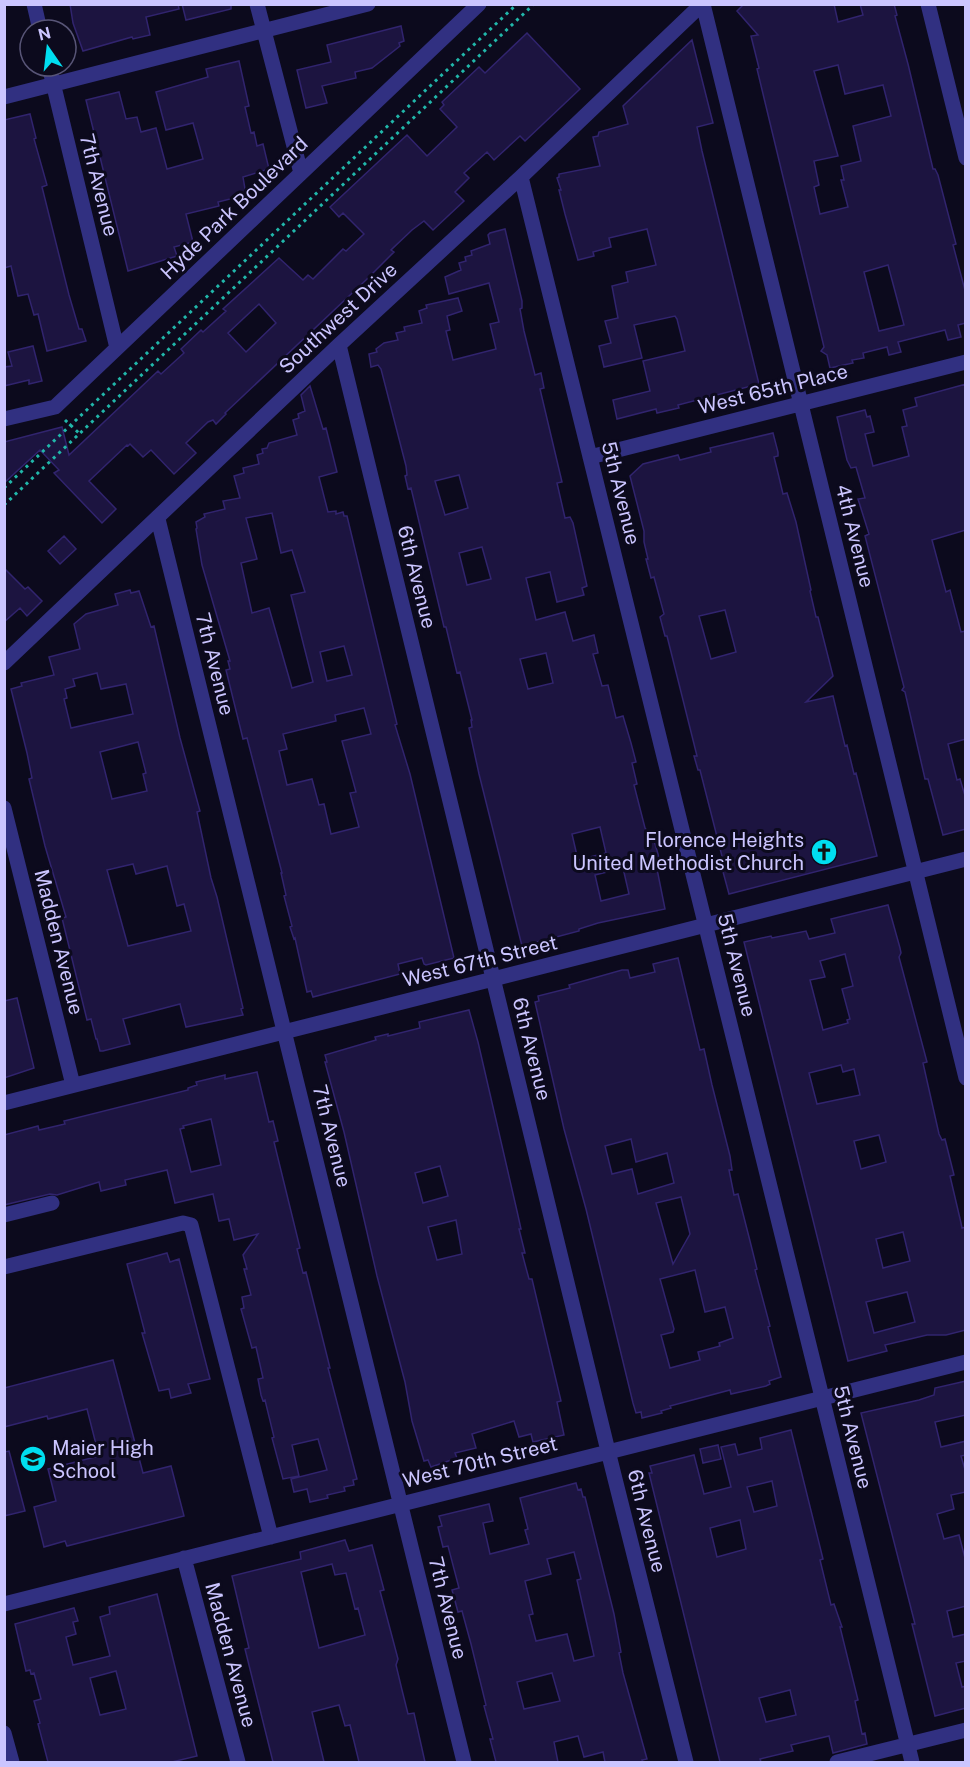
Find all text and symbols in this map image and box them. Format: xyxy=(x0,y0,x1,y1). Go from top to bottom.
north arrow xyxy=(18,18,78,78)
text: N xyxy=(36,23,53,45)
street label: 7th Avenue xyxy=(75,131,123,239)
street label: Hyde Park Boulevard xyxy=(156,132,312,284)
street label: Southwest Drive xyxy=(274,257,402,379)
street label: West 65th Place xyxy=(696,359,850,419)
street label: 5th Avenue xyxy=(597,439,645,547)
street label: 4th Avenue xyxy=(831,482,879,590)
street label: 6th Avenue xyxy=(393,523,441,631)
street label: 7th Avenue xyxy=(191,610,239,718)
place label: Florence Heights United Methodist Church xyxy=(572,828,804,875)
church icon: Florence Heights United Methodist Church xyxy=(809,837,839,867)
street label: Madden Avenue xyxy=(29,867,89,1017)
street label: 5th Avenue xyxy=(713,911,761,1019)
street label: West 67th Street xyxy=(400,930,560,992)
street label: 6th Avenue xyxy=(508,995,556,1103)
street label: 7th Avenue xyxy=(308,1082,356,1190)
street label: 5th Avenue xyxy=(829,1383,877,1491)
street label: West 70th Street xyxy=(400,1431,560,1493)
place label: Maier High School xyxy=(52,1436,154,1483)
school or university icon: Maier High School xyxy=(18,1444,48,1474)
street label: 6th Avenue xyxy=(623,1467,671,1575)
street label: 7th Avenue xyxy=(424,1554,472,1662)
street label: Madden Avenue xyxy=(200,1580,262,1730)

